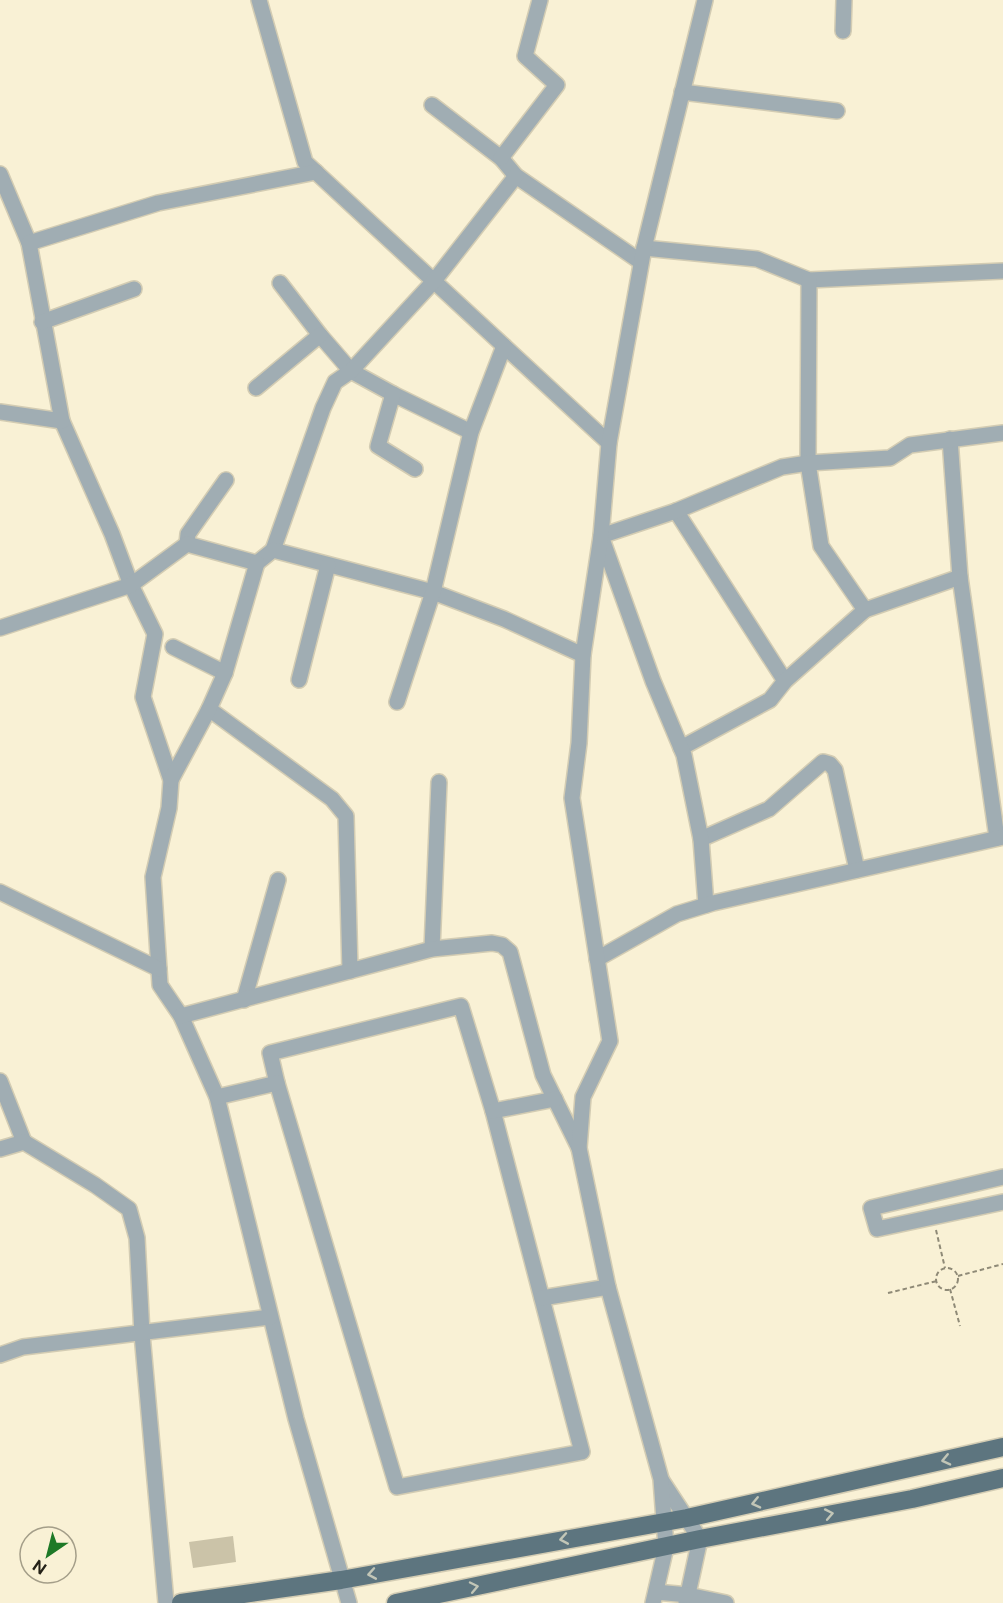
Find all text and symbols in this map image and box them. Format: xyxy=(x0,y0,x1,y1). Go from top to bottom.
one-way arrow xyxy=(941,1453,951,1466)
one-way arrow xyxy=(751,1496,761,1509)
one-way arrow xyxy=(824,1508,834,1521)
north arrow xyxy=(18,1525,78,1585)
one-way arrow xyxy=(559,1532,569,1545)
text: N xyxy=(29,1556,50,1578)
one-way arrow xyxy=(368,1567,378,1580)
one-way arrow xyxy=(469,1581,479,1594)

